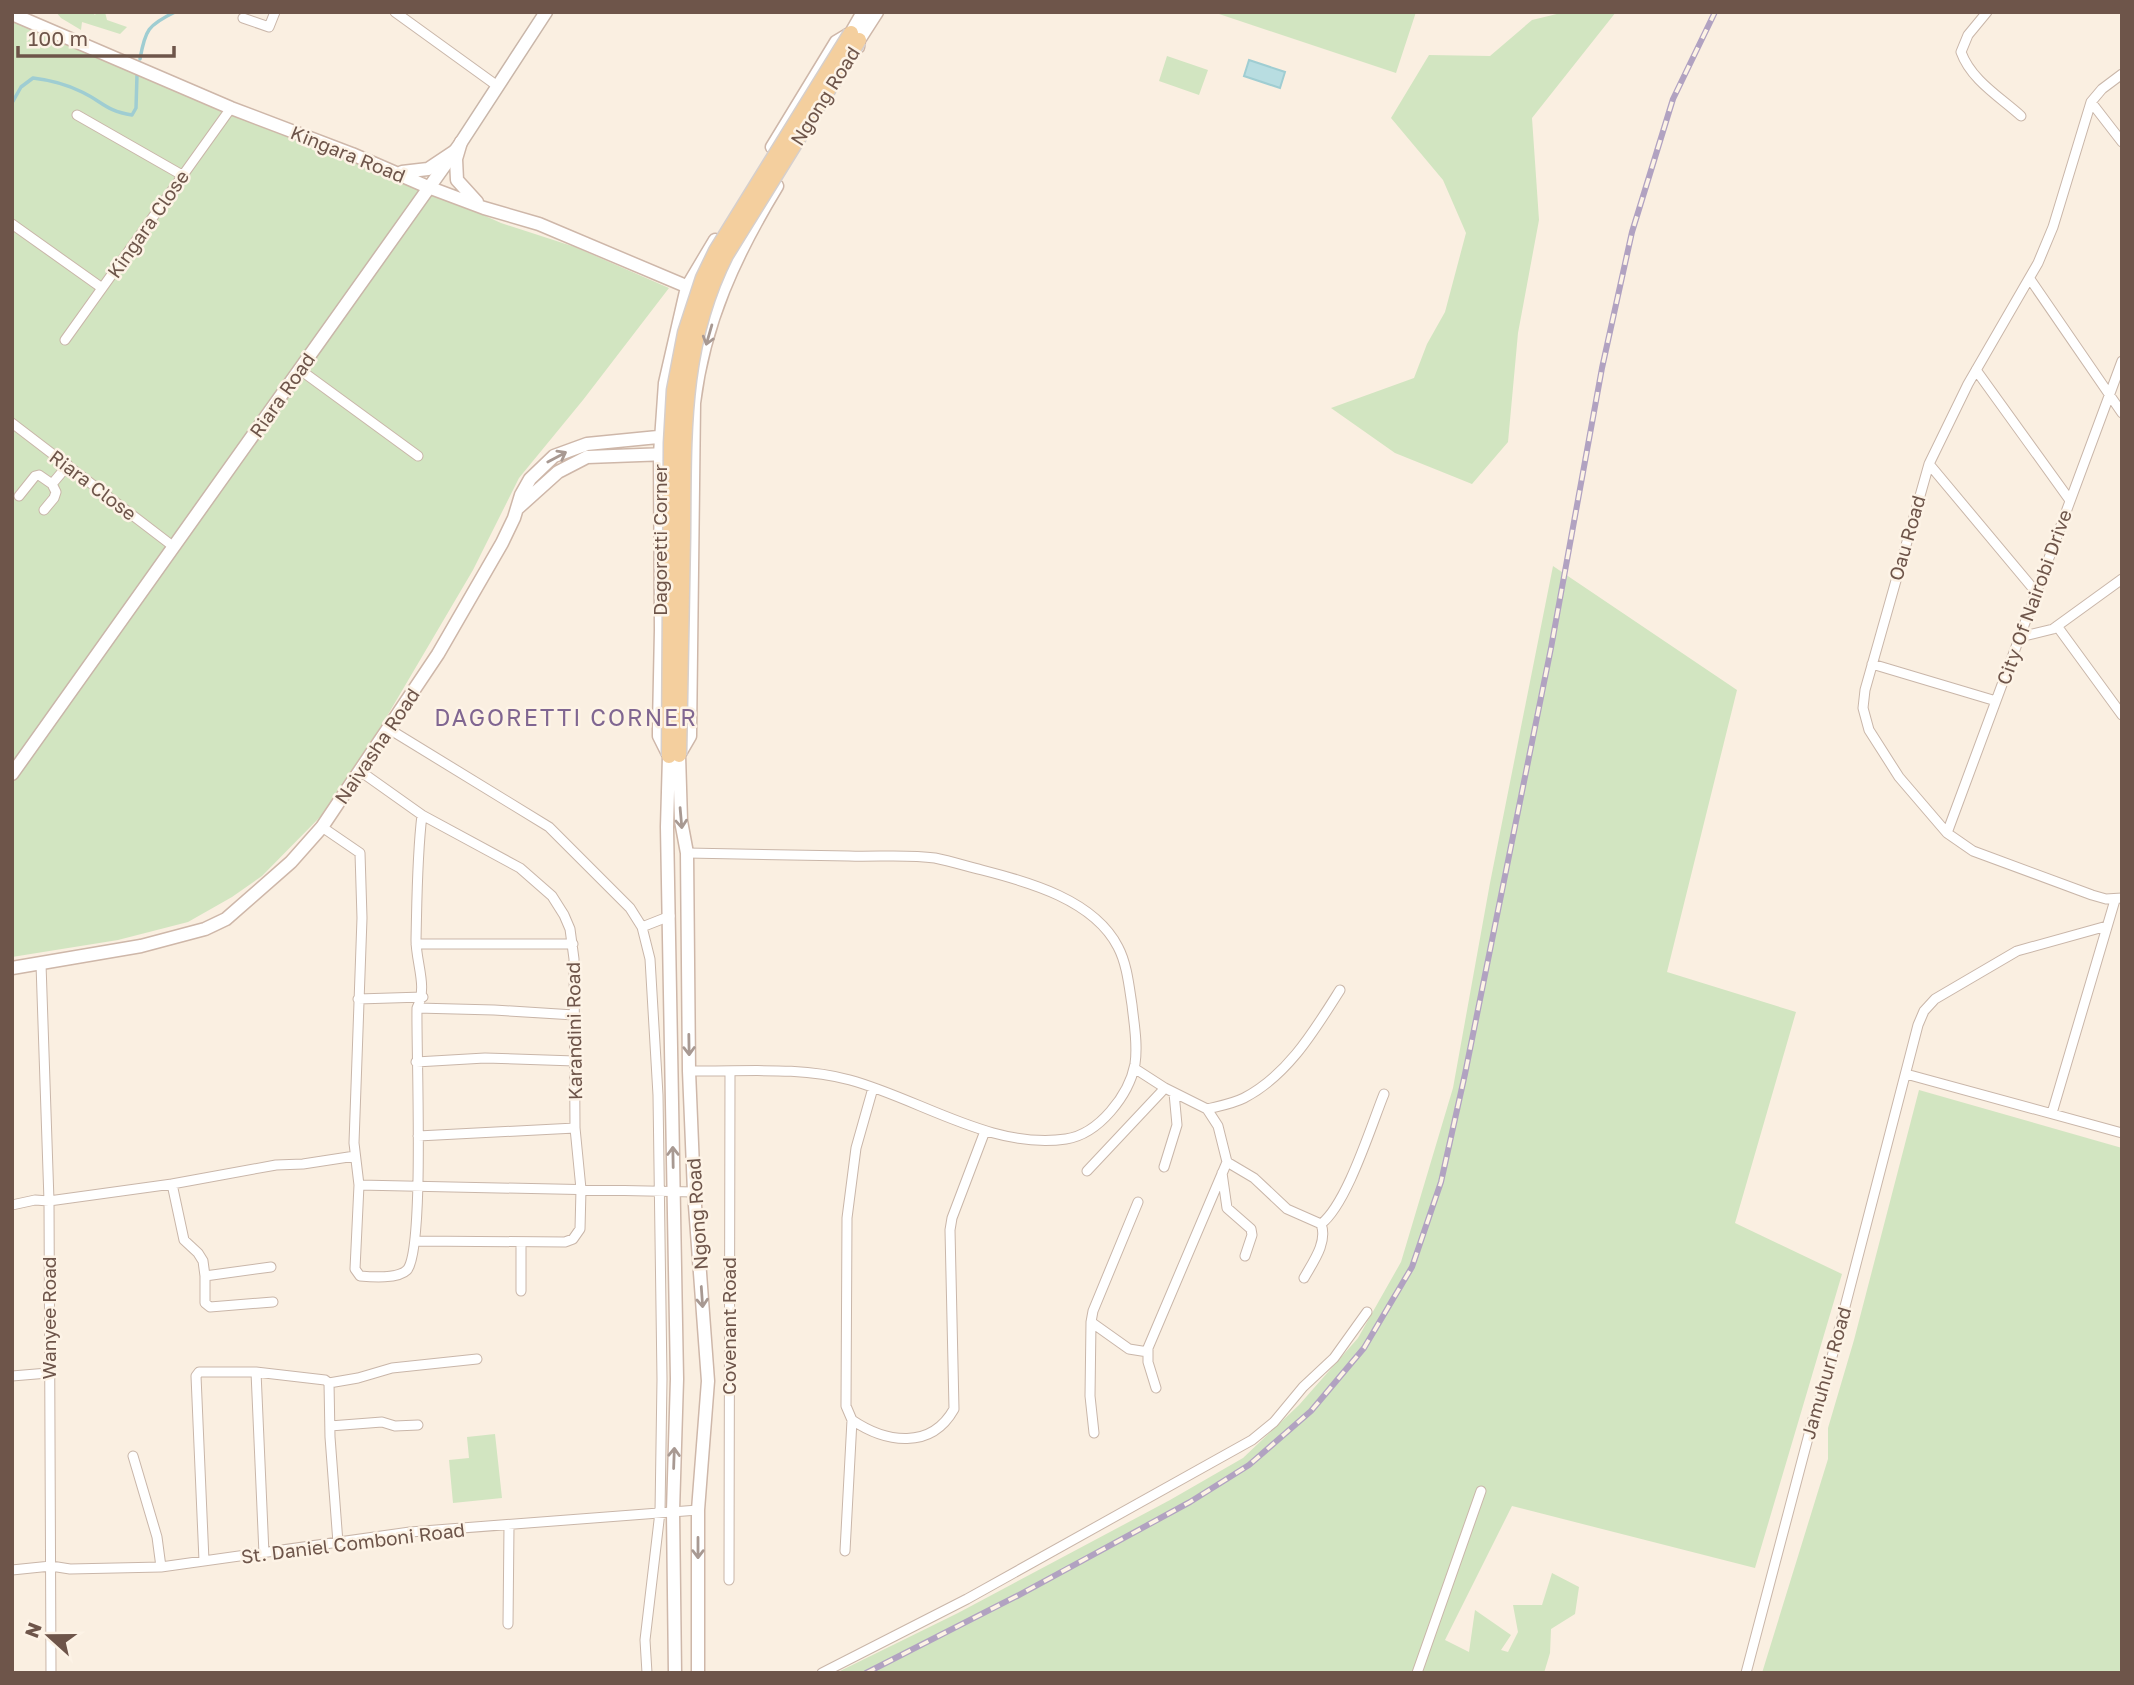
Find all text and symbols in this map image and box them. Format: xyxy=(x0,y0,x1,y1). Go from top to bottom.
scale bar xyxy=(18,14,173,58)
text: 100 m xyxy=(28,25,88,51)
street label: Ngong Road xyxy=(785,42,864,149)
street label: Kingara Road xyxy=(288,120,409,187)
street label: Kingara Close xyxy=(102,165,193,282)
one-way arrow xyxy=(701,324,714,346)
street label: Riara Road xyxy=(244,348,319,441)
street label: Riara Close xyxy=(45,444,141,525)
one-way arrow xyxy=(546,450,566,464)
street label: Dagoretti Corner xyxy=(648,463,671,616)
street label: Oau Road xyxy=(1883,493,1930,583)
street label: City Of Nairobi Drive xyxy=(1991,506,2076,688)
street label: Naivasha Road xyxy=(329,683,424,808)
district label: DAGORETTI CORNER xyxy=(434,703,698,731)
one-way arrow xyxy=(675,806,688,829)
street label: Karandini Road xyxy=(561,962,586,1100)
one-way arrow xyxy=(682,1033,696,1056)
one-way arrow xyxy=(666,1145,679,1168)
street label: Ngong Road xyxy=(681,1157,712,1271)
street label: Wanyee Road xyxy=(37,1256,60,1380)
street label: Covenant Road xyxy=(717,1257,740,1395)
one-way arrow xyxy=(696,1285,709,1307)
street label: Jamuhuri Road xyxy=(1796,1304,1855,1442)
one-way arrow xyxy=(668,1446,681,1469)
street label: St. Daniel Comboni Road xyxy=(240,1517,466,1568)
one-way arrow xyxy=(691,1536,705,1559)
north arrow xyxy=(14,1601,84,1671)
text: N xyxy=(19,1619,46,1641)

